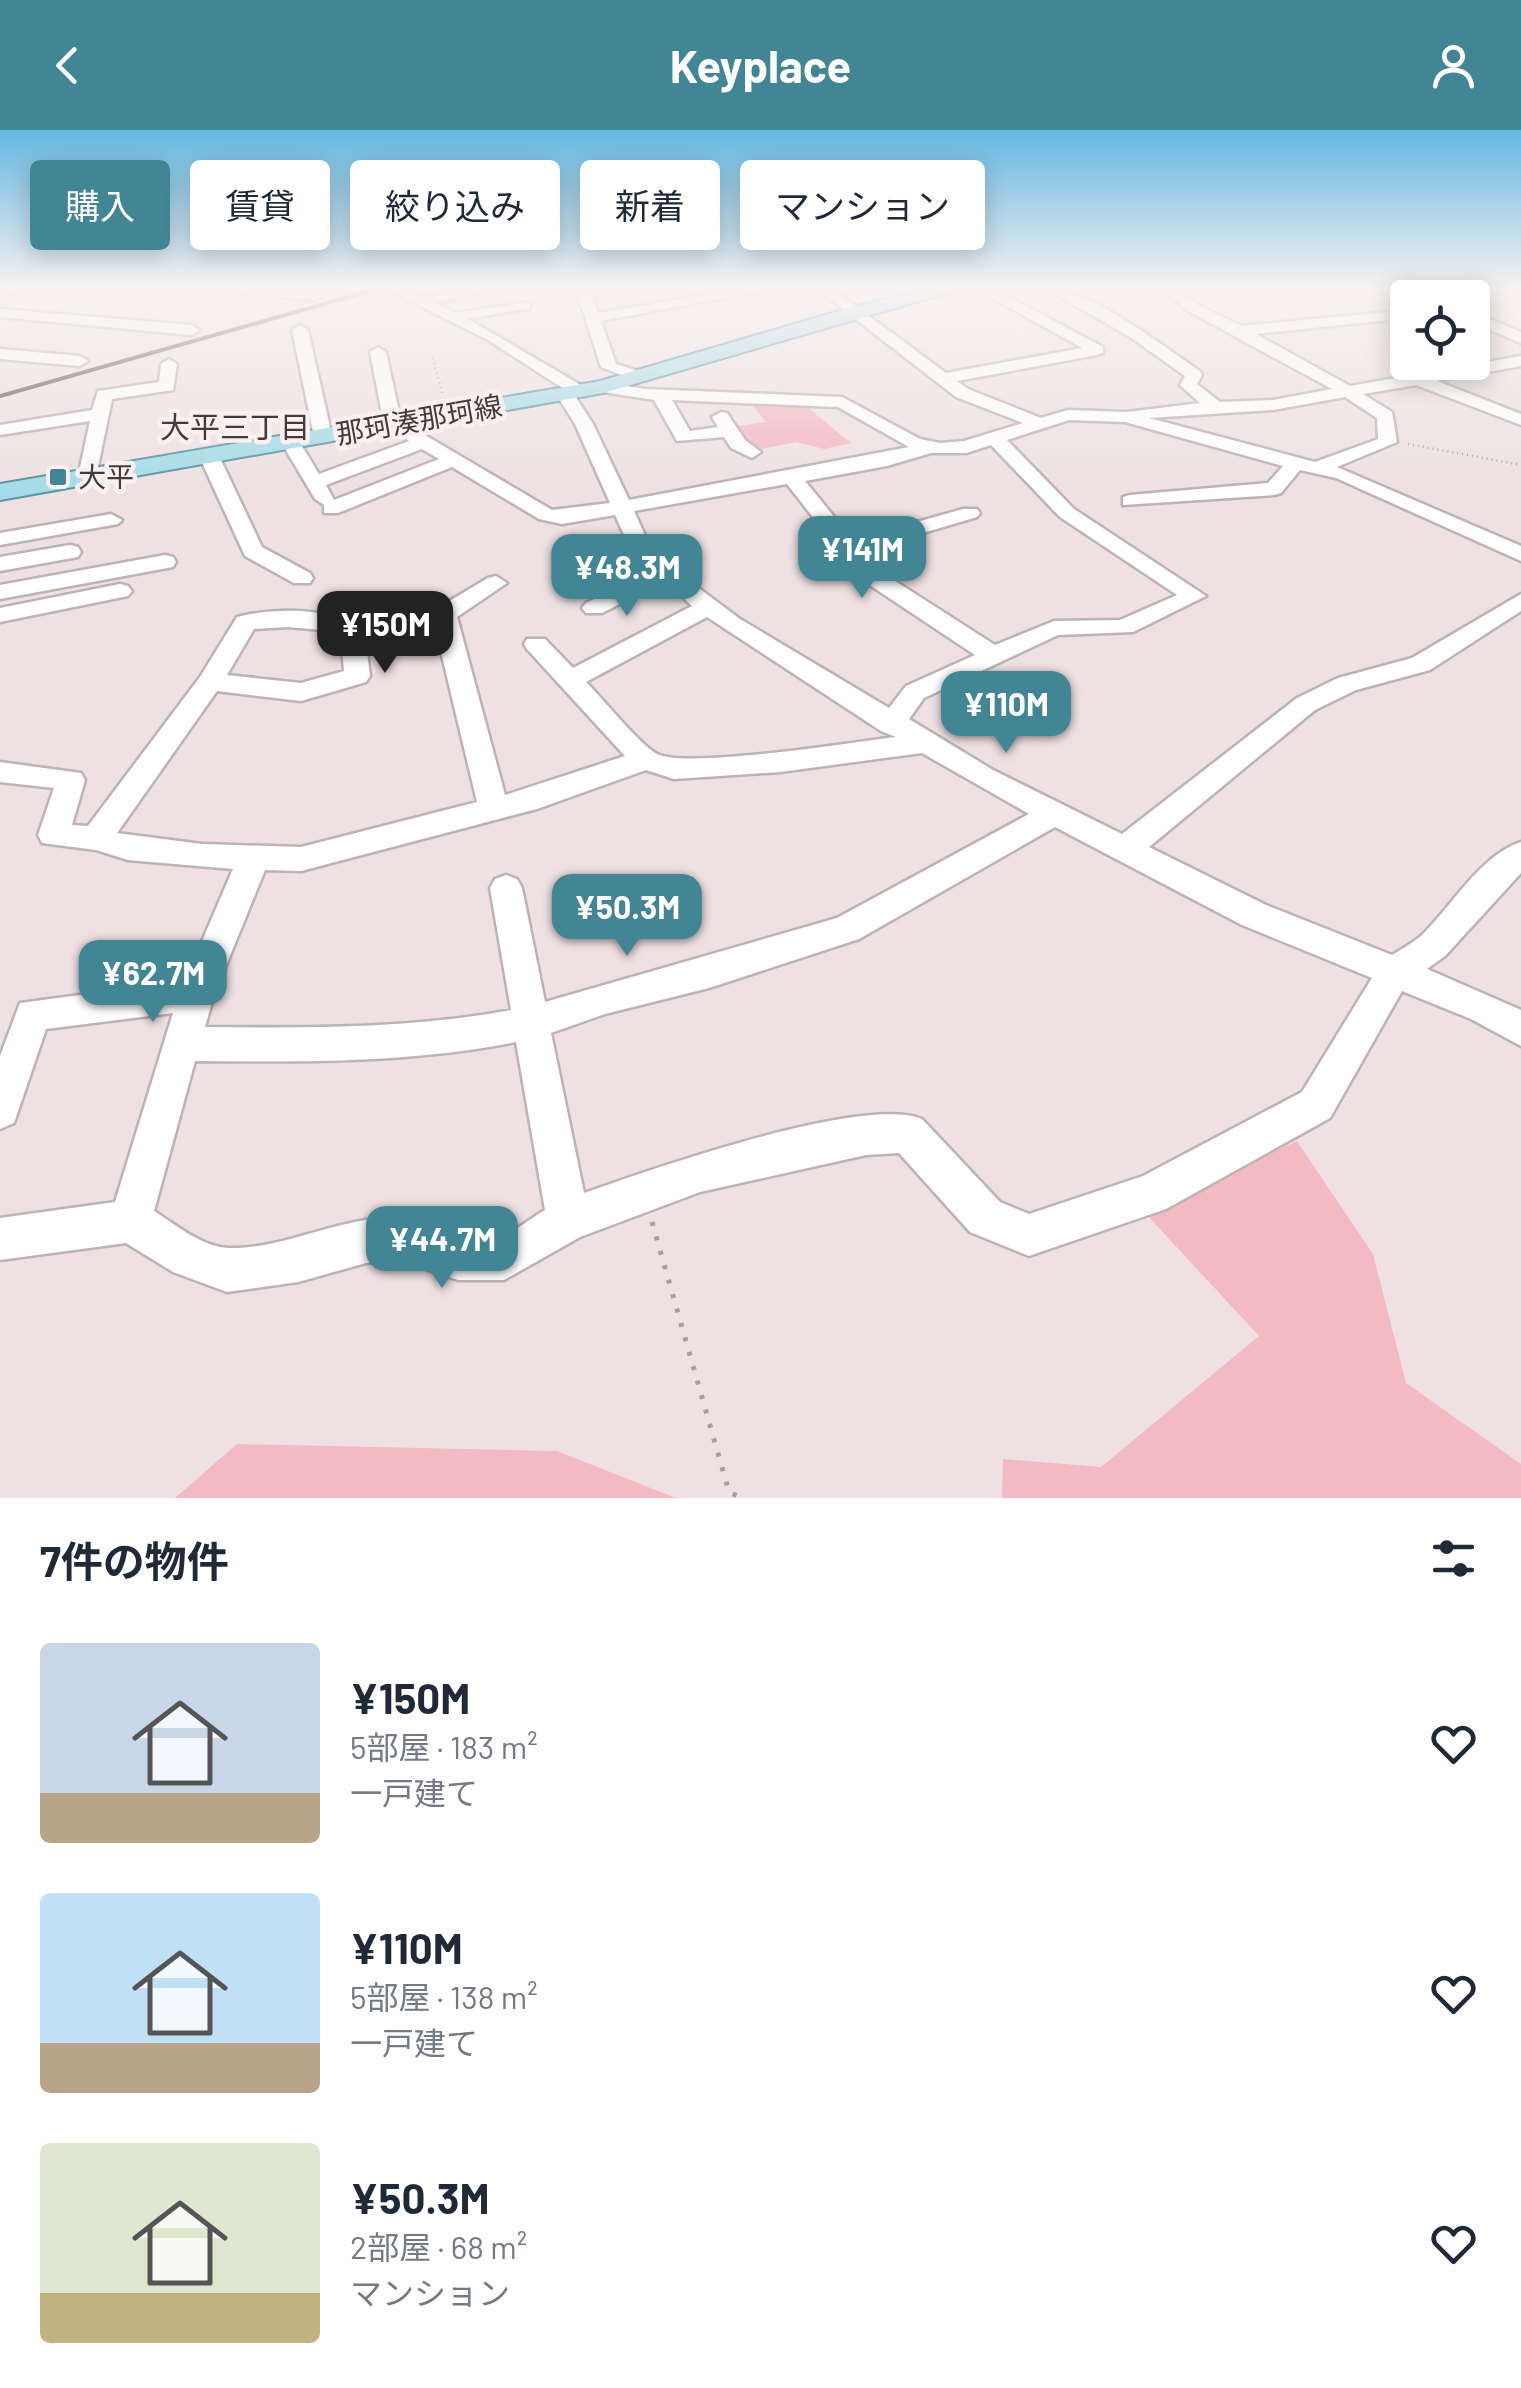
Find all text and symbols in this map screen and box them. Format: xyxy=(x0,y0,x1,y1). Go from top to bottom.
icon: back xyxy=(40,38,95,93)
text: Keyplace xyxy=(670,38,851,92)
icon: person xyxy=(1426,38,1481,93)
chip: 購入 xyxy=(30,160,170,250)
chip: 賃貸 xyxy=(190,160,330,250)
chip: 絞り込み xyxy=(350,160,560,250)
chip: 新着 xyxy=(580,160,720,250)
chip: マンション xyxy=(740,160,985,250)
map controls xyxy=(1390,280,1490,380)
button: locate xyxy=(1390,280,1490,380)
street label: 那珂湊那珂線 xyxy=(333,388,505,450)
district label: 大平三丁目 xyxy=(160,408,310,444)
place label: 大平 xyxy=(78,459,134,493)
marker: 大平 xyxy=(47,466,69,488)
pin: ¥141M xyxy=(792,516,932,601)
text: ¥141M xyxy=(820,529,904,567)
pin: ¥48.3M xyxy=(546,534,708,619)
text: ¥48.3M xyxy=(573,547,681,585)
pin: ¥150M xyxy=(315,591,455,676)
text: ¥150M xyxy=(339,604,431,642)
pin: ¥110M xyxy=(936,671,1076,756)
text: ¥110M xyxy=(963,684,1049,722)
pin: ¥50.3M xyxy=(546,874,708,959)
text: ¥50.3M xyxy=(574,887,680,925)
pin: ¥62.7M xyxy=(72,940,234,1025)
text: ¥62.7M xyxy=(101,953,205,991)
pin: ¥44.7M xyxy=(361,1206,523,1291)
text: ¥44.7M xyxy=(388,1219,496,1257)
icon: filters xyxy=(1426,1531,1481,1586)
text: 7件の物件 xyxy=(40,1535,229,1585)
text: ¥150M xyxy=(350,1672,470,1722)
icon: home xyxy=(120,1683,240,1803)
icon: heart xyxy=(1426,1716,1481,1771)
text: 5部屋 · 183 m² xyxy=(350,1727,538,1765)
text: 一戸建て xyxy=(350,1773,478,1811)
text: ¥110M xyxy=(350,1922,463,1972)
icon: home xyxy=(120,1933,240,2053)
icon: heart xyxy=(1426,1966,1481,2021)
text: 5部屋 · 138 m² xyxy=(350,1977,538,2015)
text: 一戸建て xyxy=(350,2023,478,2061)
text: ¥50.3M xyxy=(350,2172,489,2222)
icon: home xyxy=(120,2183,240,2303)
icon: heart xyxy=(1426,2216,1481,2271)
text: 2部屋 · 68 m² xyxy=(350,2227,527,2265)
text: マンション xyxy=(350,2273,510,2311)

